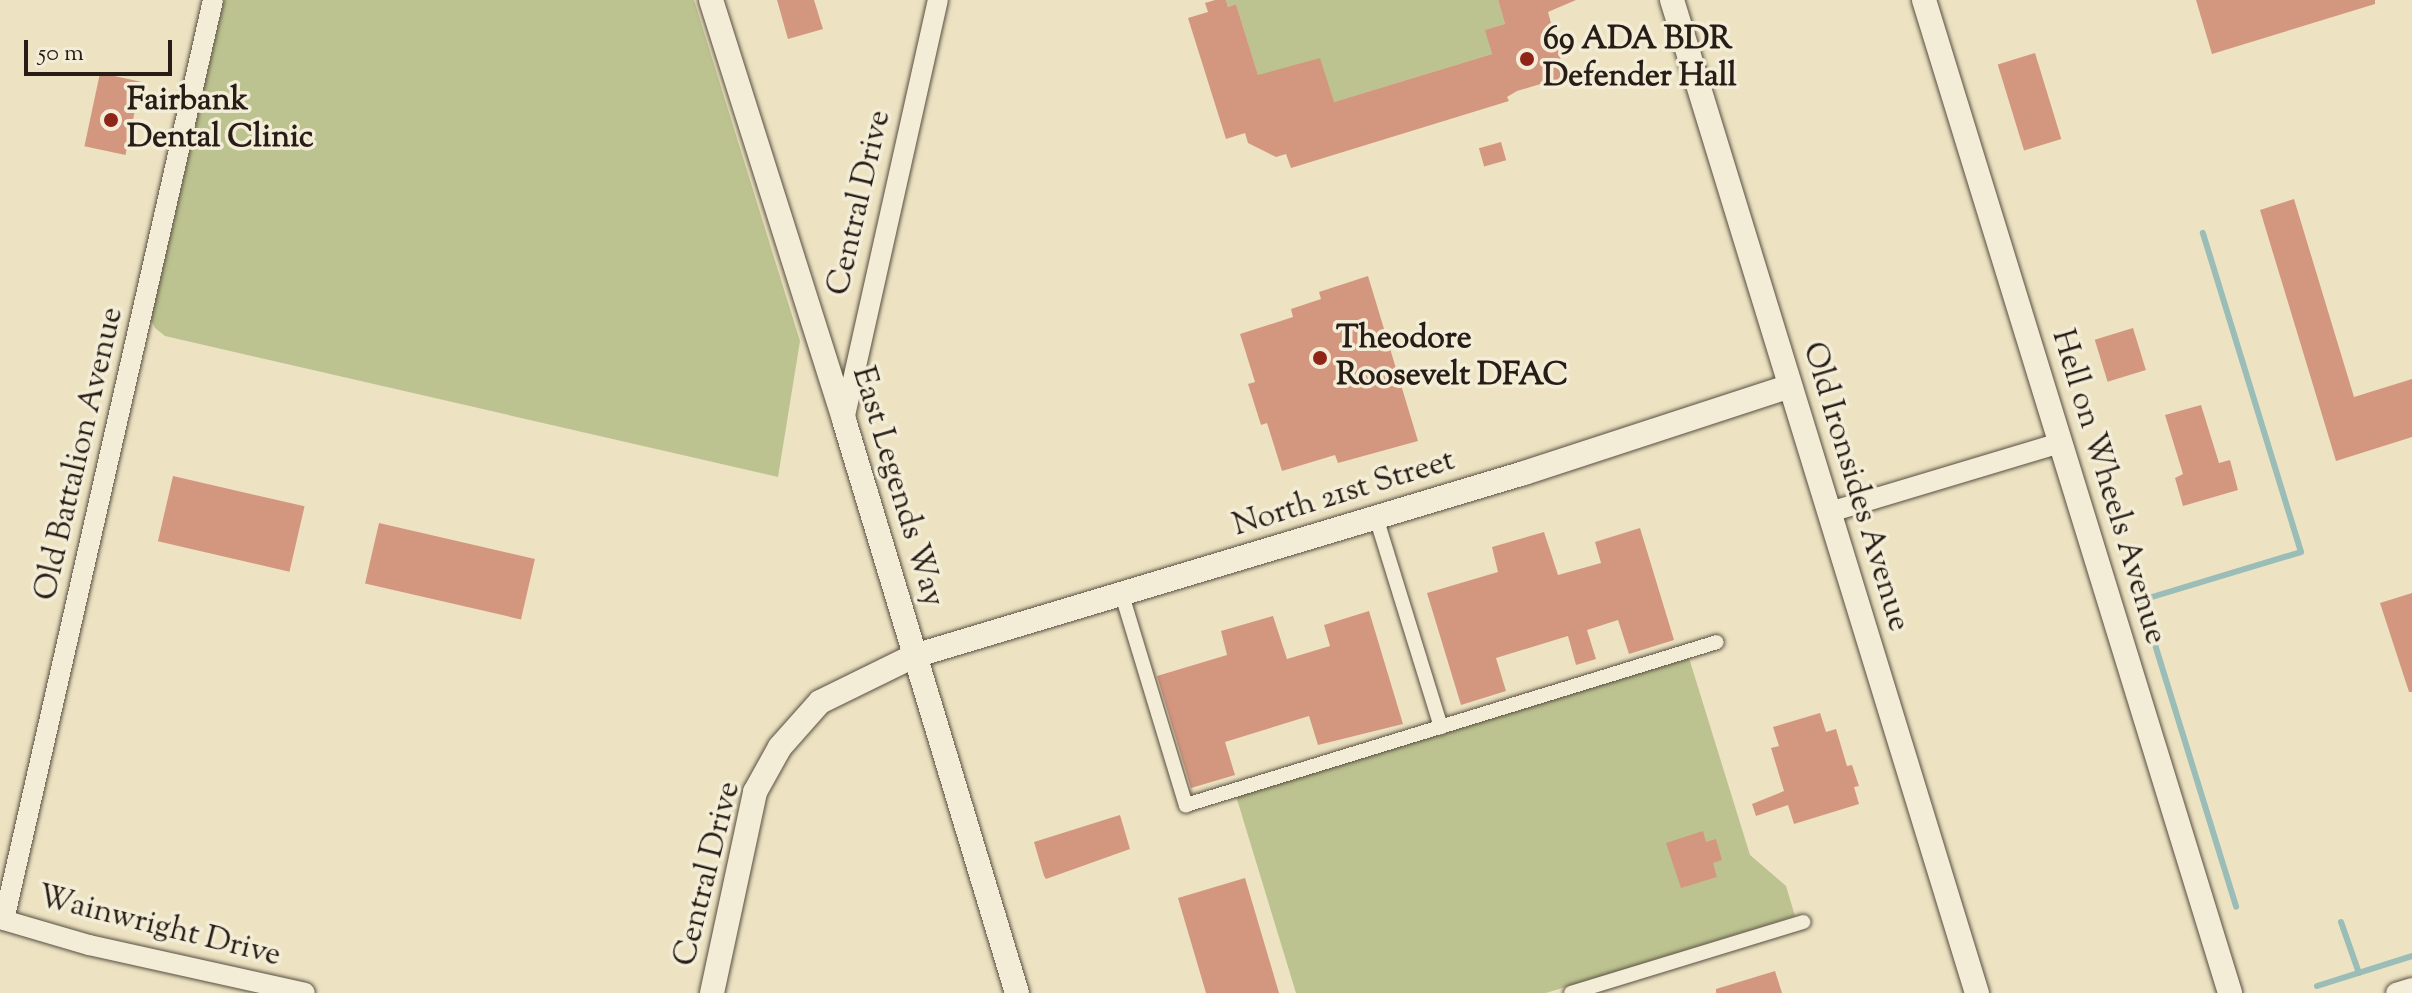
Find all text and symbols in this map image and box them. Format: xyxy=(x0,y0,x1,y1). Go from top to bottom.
place label: 69 ADA BDR Defender Hall xyxy=(1543,22,1737,97)
scale bar xyxy=(28,24,176,74)
text: 50 m xyxy=(38,37,84,71)
marker: 69 ADA BDR Defender Hall xyxy=(1518,50,1536,68)
place label: Fairbank Dental Clinic xyxy=(127,83,313,158)
street label: Central Drive xyxy=(820,107,900,299)
marker: Fairbank Dental Clinic xyxy=(102,111,120,129)
street label: Old Battalion Avenue xyxy=(28,304,132,604)
place label: Theodore Roosevelt DFAC xyxy=(1336,321,1568,396)
street label: Hell on Wheels Avenue xyxy=(2042,325,2174,649)
street label: Old Ironsides Avenue xyxy=(1793,338,1917,636)
marker: Theodore Roosevelt DFAC xyxy=(1311,349,1329,367)
street label: East Legends Way xyxy=(842,362,952,612)
street label: North 21st Street xyxy=(1228,442,1460,546)
street label: Central Drive xyxy=(667,778,749,970)
street label: Wainwright Drive xyxy=(33,878,285,976)

